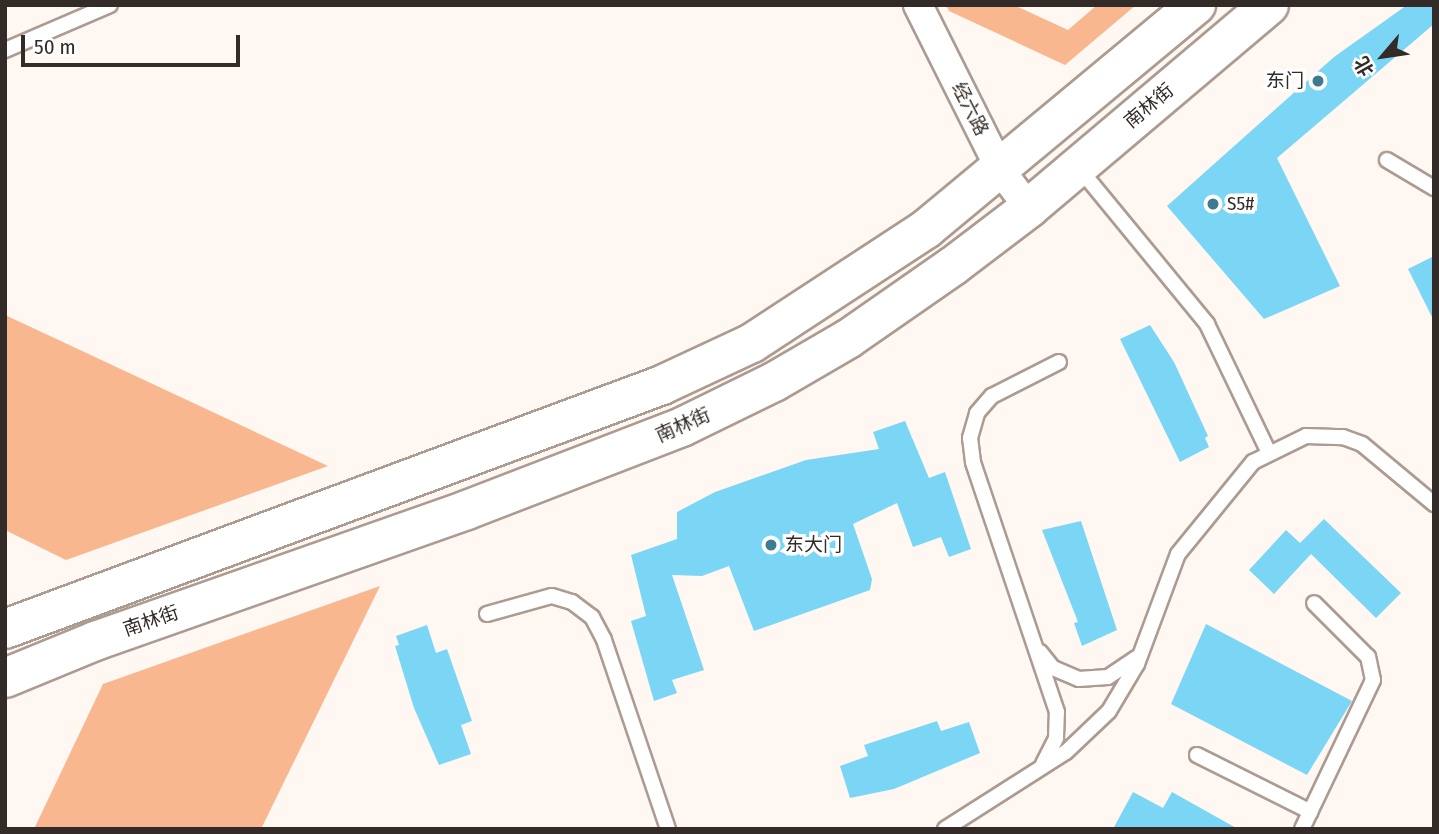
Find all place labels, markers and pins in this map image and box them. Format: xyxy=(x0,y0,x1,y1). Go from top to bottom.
place label: 东门 xyxy=(1266,70,1304,92)
marker: 东门 xyxy=(1310,73,1326,89)
place label: S5# xyxy=(1227,193,1254,215)
marker: S5# xyxy=(1205,196,1221,212)
place label: 东大门 xyxy=(785,534,842,556)
marker: 东大门 xyxy=(763,537,779,553)

